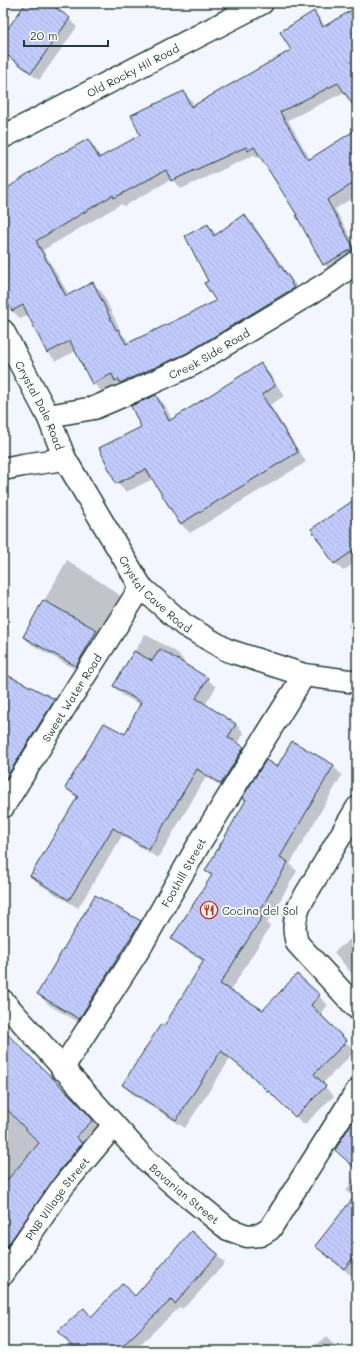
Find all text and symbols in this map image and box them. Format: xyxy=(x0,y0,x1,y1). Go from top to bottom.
scale bar xyxy=(24,22,108,48)
text: 20 m xyxy=(30,27,58,43)
street label: Old Rocky Hil Road xyxy=(84,40,181,100)
street label: Creek Side Road xyxy=(166,324,252,382)
street label: Crystal Dale Road xyxy=(12,358,68,452)
street label: Crystal Cave Road xyxy=(116,552,194,635)
street label: Sweet Water Road xyxy=(38,651,105,744)
street label: Foothill Street xyxy=(157,835,209,910)
restaurant icon: Cocina del Sol xyxy=(199,900,219,920)
place label: Cocina del Sol xyxy=(222,903,298,918)
street label: PNB Village Street xyxy=(21,1153,92,1243)
street label: Bavarian Street xyxy=(147,1159,223,1227)

